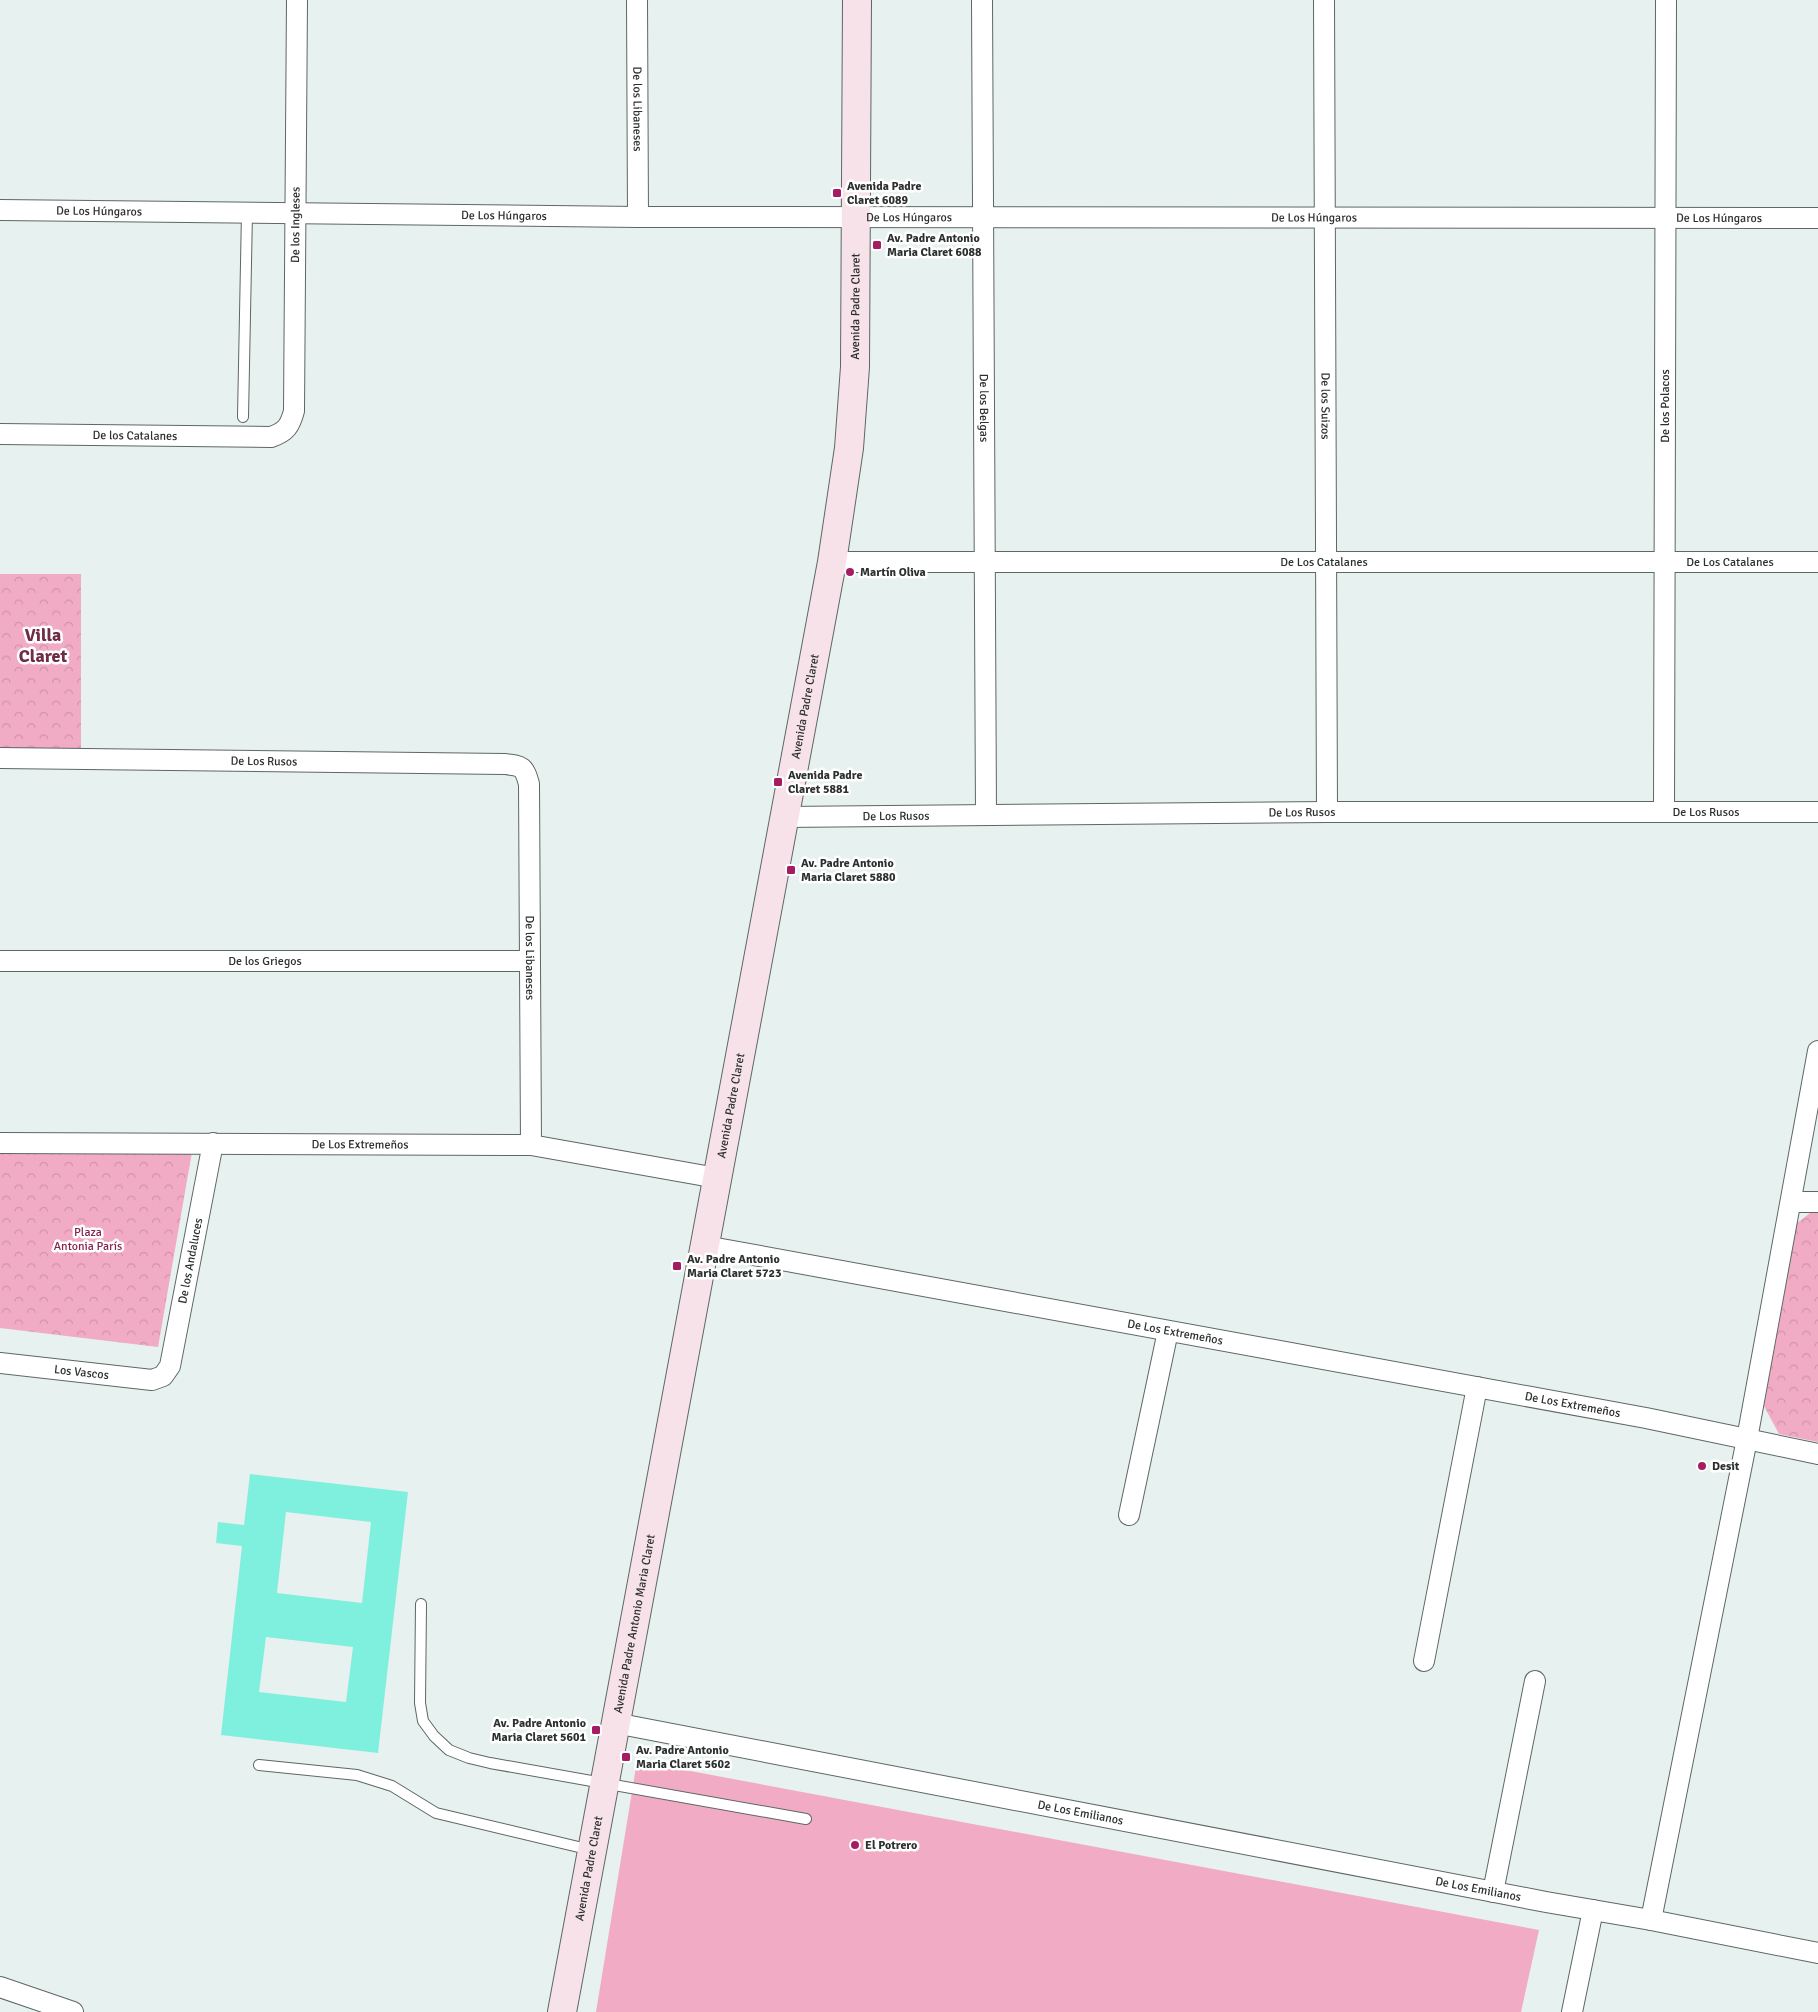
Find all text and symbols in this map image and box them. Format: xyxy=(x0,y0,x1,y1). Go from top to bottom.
street label: De los Libaneses xyxy=(629,67,645,151)
place label: Avenida Padre Claret 6089 xyxy=(847,179,921,208)
street label: De los Ingleses xyxy=(288,187,304,263)
marker: Avenida Padre Claret 6089 xyxy=(831,187,843,199)
street label: De Los Húngaros xyxy=(56,204,142,220)
street label: De Los Húngaros xyxy=(461,208,547,224)
street label: De Los Húngaros xyxy=(866,210,952,225)
street label: De Los Húngaros xyxy=(1271,211,1357,226)
street label: De Los Húngaros xyxy=(1676,211,1762,226)
place label: Av. Padre Antonio Maria Claret 6088 xyxy=(887,231,982,260)
marker: Av. Padre Antonio Maria Claret 6088 xyxy=(871,239,883,251)
street label: Avenida Padre Claret xyxy=(848,253,864,360)
street label: De los Polacos xyxy=(1658,369,1673,443)
street label: De los Suizos xyxy=(1317,372,1333,440)
street label: De los Belgas xyxy=(976,374,991,442)
street label: De los Catalanes xyxy=(92,428,178,444)
street label: De Los Catalanes xyxy=(1280,555,1368,570)
street label: De Los Catalanes xyxy=(1686,555,1774,570)
place label: Martín Oliva xyxy=(860,565,926,580)
marker: Martín Oliva xyxy=(844,566,856,578)
district label: Villa Claret xyxy=(19,624,67,667)
street label: Avenida Padre Claret xyxy=(788,653,823,760)
street label: De Los Rusos xyxy=(230,754,297,770)
place label: Avenida Padre Claret 5881 xyxy=(788,768,862,797)
marker: Avenida Padre Claret 5881 xyxy=(772,776,784,788)
street label: De Los Rusos xyxy=(1268,805,1335,821)
street label: De Los Rusos xyxy=(1673,805,1739,820)
street label: De Los Rusos xyxy=(862,809,930,824)
place label: Av. Padre Antonio Maria Claret 5880 xyxy=(801,856,896,885)
marker: Av. Padre Antonio Maria Claret 5880 xyxy=(785,864,797,876)
street label: De los Libaneses xyxy=(522,915,537,1000)
street label: De los Griegos xyxy=(228,954,302,969)
street label: Avenida Padre Claret xyxy=(714,1052,748,1159)
street label: De Los Extremeños xyxy=(311,1137,409,1153)
street label: De los Andaluces xyxy=(175,1217,206,1305)
park label: Plaza Antonia París xyxy=(54,1225,122,1254)
place label: Av. Padre Antonio Maria Claret 5723 xyxy=(687,1252,781,1281)
marker: Av. Padre Antonio Maria Claret 5723 xyxy=(671,1260,683,1272)
street label: De Los Extremeños xyxy=(1126,1316,1224,1349)
street label: Los Vascos xyxy=(53,1362,110,1383)
street label: De Los Extremeños xyxy=(1523,1389,1622,1421)
place label: Desit xyxy=(1712,1459,1740,1474)
marker: Desit xyxy=(1696,1460,1708,1472)
street label: Avenida Padre Antonio Maria Claret xyxy=(611,1533,659,1715)
place label: Av. Padre Antonio Maria Claret 5601 xyxy=(492,1716,587,1745)
marker: Av. Padre Antonio Maria Claret 5601 xyxy=(590,1724,602,1736)
place label: Av. Padre Antonio Maria Claret 5602 xyxy=(636,1743,730,1772)
marker: Av. Padre Antonio Maria Claret 5602 xyxy=(620,1751,632,1763)
street label: De Los Emilianos xyxy=(1036,1797,1125,1829)
street label: Avenida Padre Claret xyxy=(572,1815,606,1922)
place label: El Potrero xyxy=(865,1838,917,1853)
marker: El Potrero xyxy=(849,1839,861,1851)
street label: De Los Emilianos xyxy=(1434,1874,1522,1905)

